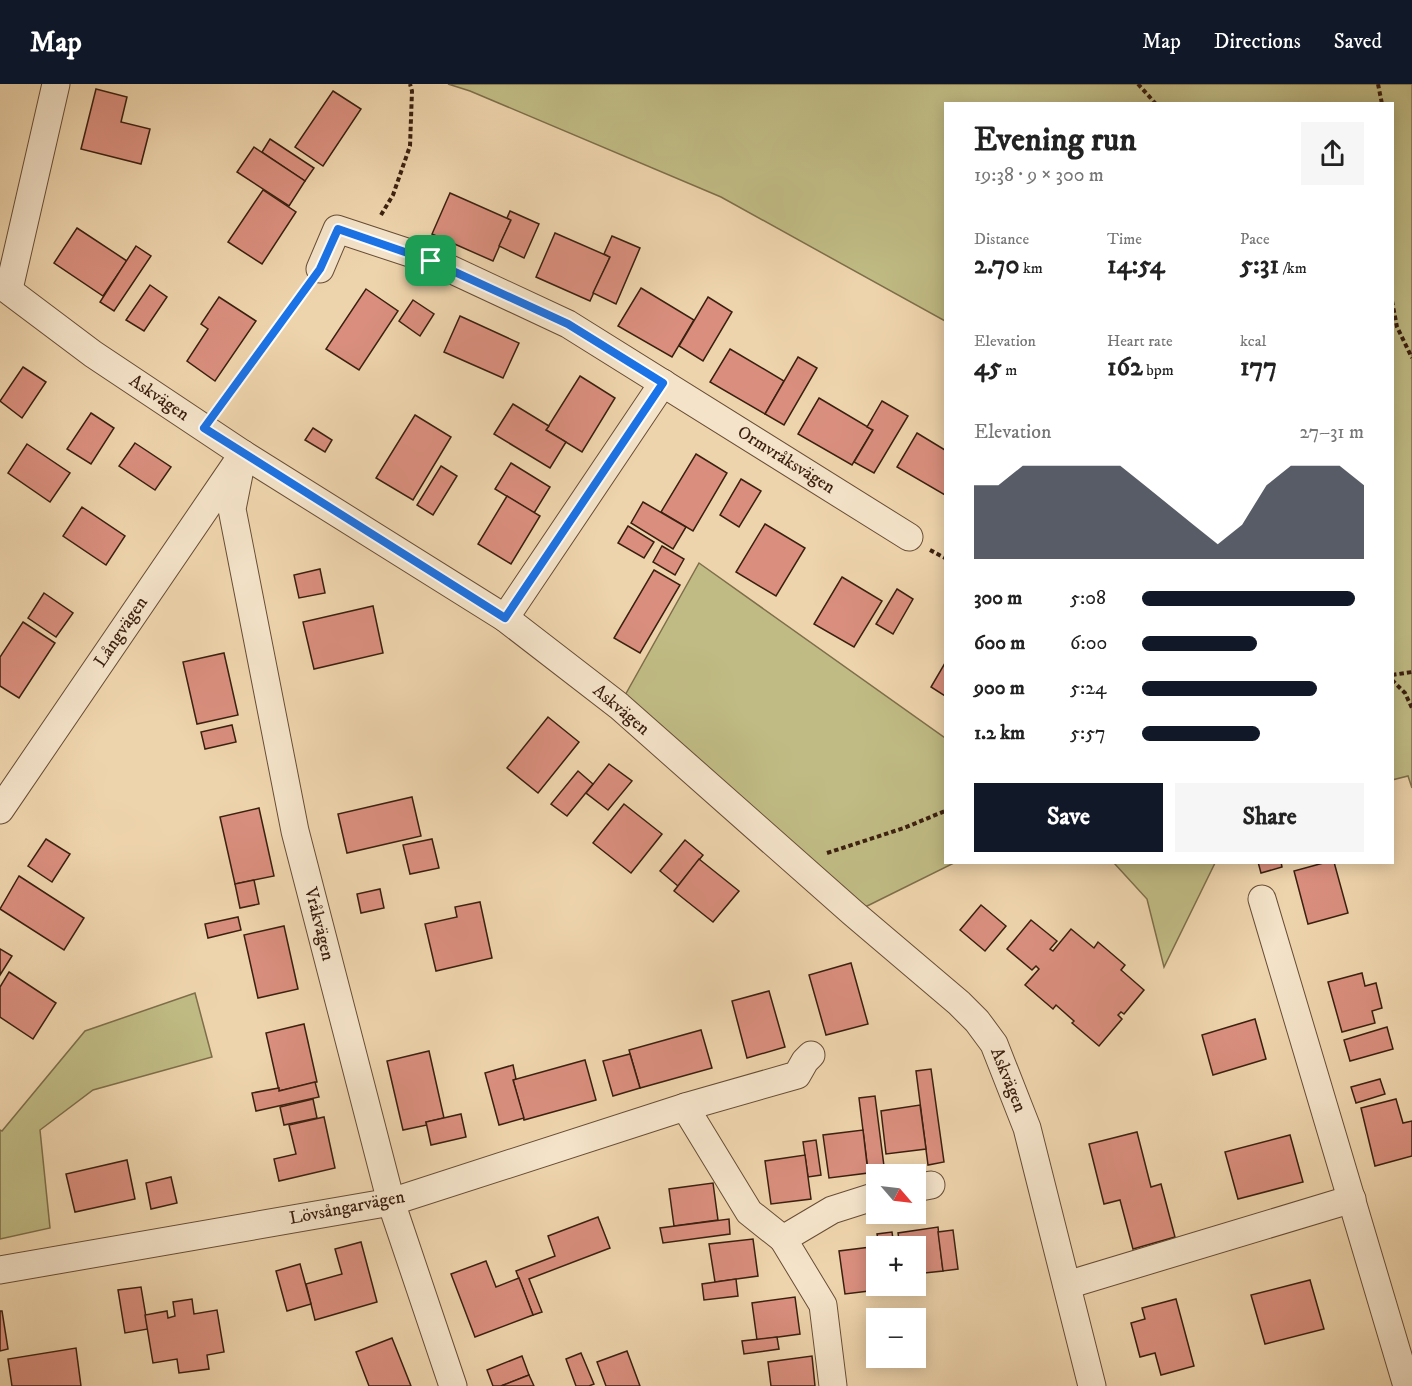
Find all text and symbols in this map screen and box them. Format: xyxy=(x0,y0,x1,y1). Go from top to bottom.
text: Map xyxy=(30,25,82,60)
text: Map xyxy=(1142,29,1181,55)
text: Directions xyxy=(1214,29,1301,55)
text: Saved xyxy=(1334,29,1382,55)
text: Evening run xyxy=(974,120,1136,161)
button: share xyxy=(1301,122,1364,185)
text: 19:38 · 9 × 300 m xyxy=(974,163,1104,188)
text: Distance xyxy=(974,229,1029,249)
text: Time xyxy=(1107,229,1142,249)
text: Pace xyxy=(1240,229,1270,249)
pin xyxy=(405,235,456,286)
icon: arrive xyxy=(414,244,447,277)
text: 2.70 xyxy=(974,249,1019,282)
text: 14:54 xyxy=(1107,249,1165,282)
text: 5:31 xyxy=(1240,249,1279,282)
text: km xyxy=(1019,258,1043,278)
text: /km xyxy=(1279,258,1307,278)
text: Elevation xyxy=(974,331,1036,351)
text: Heart rate xyxy=(1107,331,1173,351)
text: kcal xyxy=(1240,331,1266,351)
text: 45 xyxy=(974,351,1002,384)
text: 162 xyxy=(1107,351,1143,384)
text: 177 xyxy=(1240,351,1277,384)
text: m xyxy=(1002,360,1017,380)
text: bpm xyxy=(1143,360,1174,380)
street label: Askvägen xyxy=(125,370,194,426)
text: Elevation xyxy=(974,420,1051,445)
text: 27–31 m xyxy=(1299,420,1364,445)
street label: Ormvråksvägen xyxy=(733,421,840,499)
text: 300 m xyxy=(974,586,1022,611)
text: 5:08 xyxy=(1070,586,1106,611)
street label: Långvägen xyxy=(89,592,153,671)
text: 600 m xyxy=(974,631,1025,656)
text: 6:00 xyxy=(1070,631,1107,656)
text: 900 m xyxy=(974,676,1025,701)
text: 5:24 xyxy=(1070,676,1107,701)
street label: Askvägen xyxy=(588,680,654,741)
text: 1.2 km xyxy=(974,721,1025,746)
text: 5:57 xyxy=(1070,721,1106,746)
button: Save xyxy=(974,783,1163,852)
button: Share xyxy=(1175,783,1364,852)
street label: Vråkvägen xyxy=(299,884,339,964)
street label: Askvägen xyxy=(985,1045,1031,1116)
north arrow xyxy=(866,1164,926,1224)
map controls xyxy=(866,1164,926,1368)
street label: Lövsångarvägen xyxy=(287,1186,407,1230)
button: + xyxy=(866,1236,926,1296)
button: − xyxy=(866,1308,926,1368)

